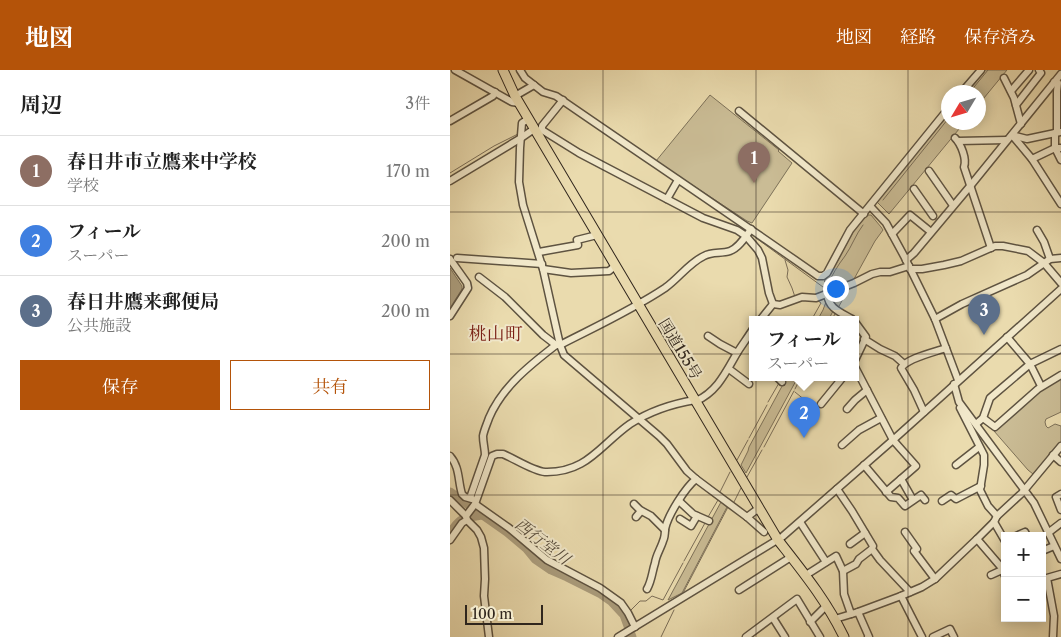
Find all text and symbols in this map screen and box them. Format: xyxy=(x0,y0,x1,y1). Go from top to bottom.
text: 地図 xyxy=(25,23,73,52)
text: 地図 xyxy=(836,26,872,48)
text: 経路 xyxy=(900,26,936,48)
text: 保存済み xyxy=(964,26,1036,48)
north arrow xyxy=(941,85,986,130)
text: 周辺 xyxy=(20,92,62,117)
text: 3件 xyxy=(405,93,430,113)
pin: 1 xyxy=(738,142,770,183)
text: 春日井市立鷹来中学校 xyxy=(67,150,257,173)
text: 1 xyxy=(32,161,40,181)
text: 170 m xyxy=(386,161,430,181)
text: 学校 xyxy=(67,175,99,195)
text: フィール xyxy=(67,220,141,243)
text: 2 xyxy=(31,231,41,251)
text: 200 m xyxy=(381,231,430,251)
text: スーパー xyxy=(67,245,129,265)
your location xyxy=(823,276,849,302)
text: 春日井鷹来郵便局 xyxy=(67,290,219,313)
pin: 3 xyxy=(968,294,1000,335)
text: 3 xyxy=(31,301,41,321)
text: 200 m xyxy=(381,301,430,321)
text: 公共施設 xyxy=(67,315,131,335)
street label: 国道155号 xyxy=(655,315,706,383)
popup xyxy=(749,316,859,381)
district label: 桃山町 xyxy=(469,323,523,345)
text: フィール xyxy=(767,328,841,351)
text: スーパー xyxy=(767,353,829,373)
button: 保存 xyxy=(20,360,220,410)
button: 共有 xyxy=(230,360,430,410)
pin: 2 xyxy=(788,397,820,438)
water label: 西行堂川 xyxy=(512,513,576,570)
map controls xyxy=(1001,532,1046,622)
button: + xyxy=(1001,532,1046,577)
button: − xyxy=(1001,577,1046,622)
scale bar xyxy=(465,602,542,625)
text: 100 m xyxy=(472,605,512,623)

